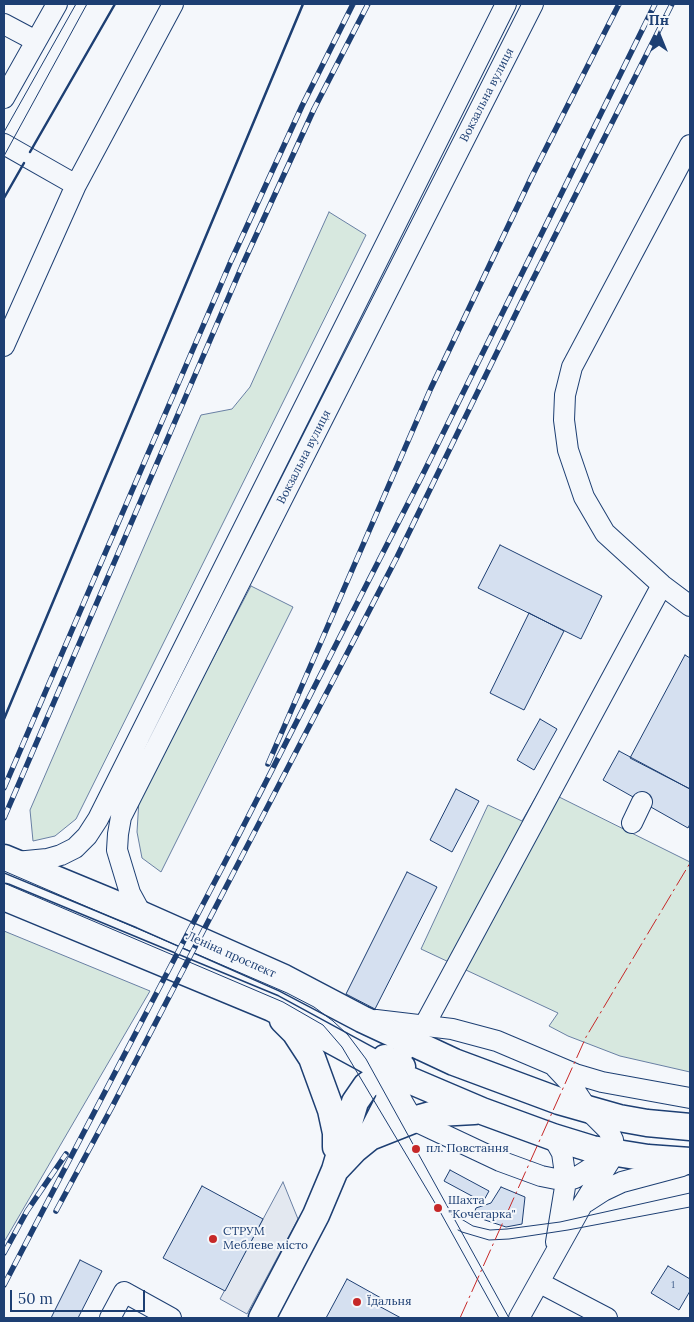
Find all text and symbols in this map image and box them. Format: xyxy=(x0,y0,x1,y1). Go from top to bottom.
north arrow xyxy=(634,10,684,60)
text: Пн xyxy=(649,11,669,29)
street label: Вокзальна вулиця xyxy=(457,46,517,144)
street label: Вокзальна вулиця xyxy=(274,408,334,506)
street label: Леніна проспект xyxy=(184,929,278,981)
place label: пл. Повстання xyxy=(426,1142,509,1156)
marker: пл. Повстання xyxy=(410,1143,422,1155)
place label: Шахта "Кочегарка" xyxy=(448,1194,516,1222)
marker: Шахта "Кочегарка" xyxy=(432,1202,444,1214)
place label: СТРУМ Меблеве місто xyxy=(223,1225,308,1253)
marker: СТРУМ Меблеве місто xyxy=(207,1233,219,1245)
house number: 1 xyxy=(671,1279,675,1291)
scale bar xyxy=(12,1280,148,1312)
text: 50 m xyxy=(18,1289,53,1308)
place label: Їдальня xyxy=(367,1295,411,1309)
marker: Їдальня xyxy=(351,1296,363,1308)

